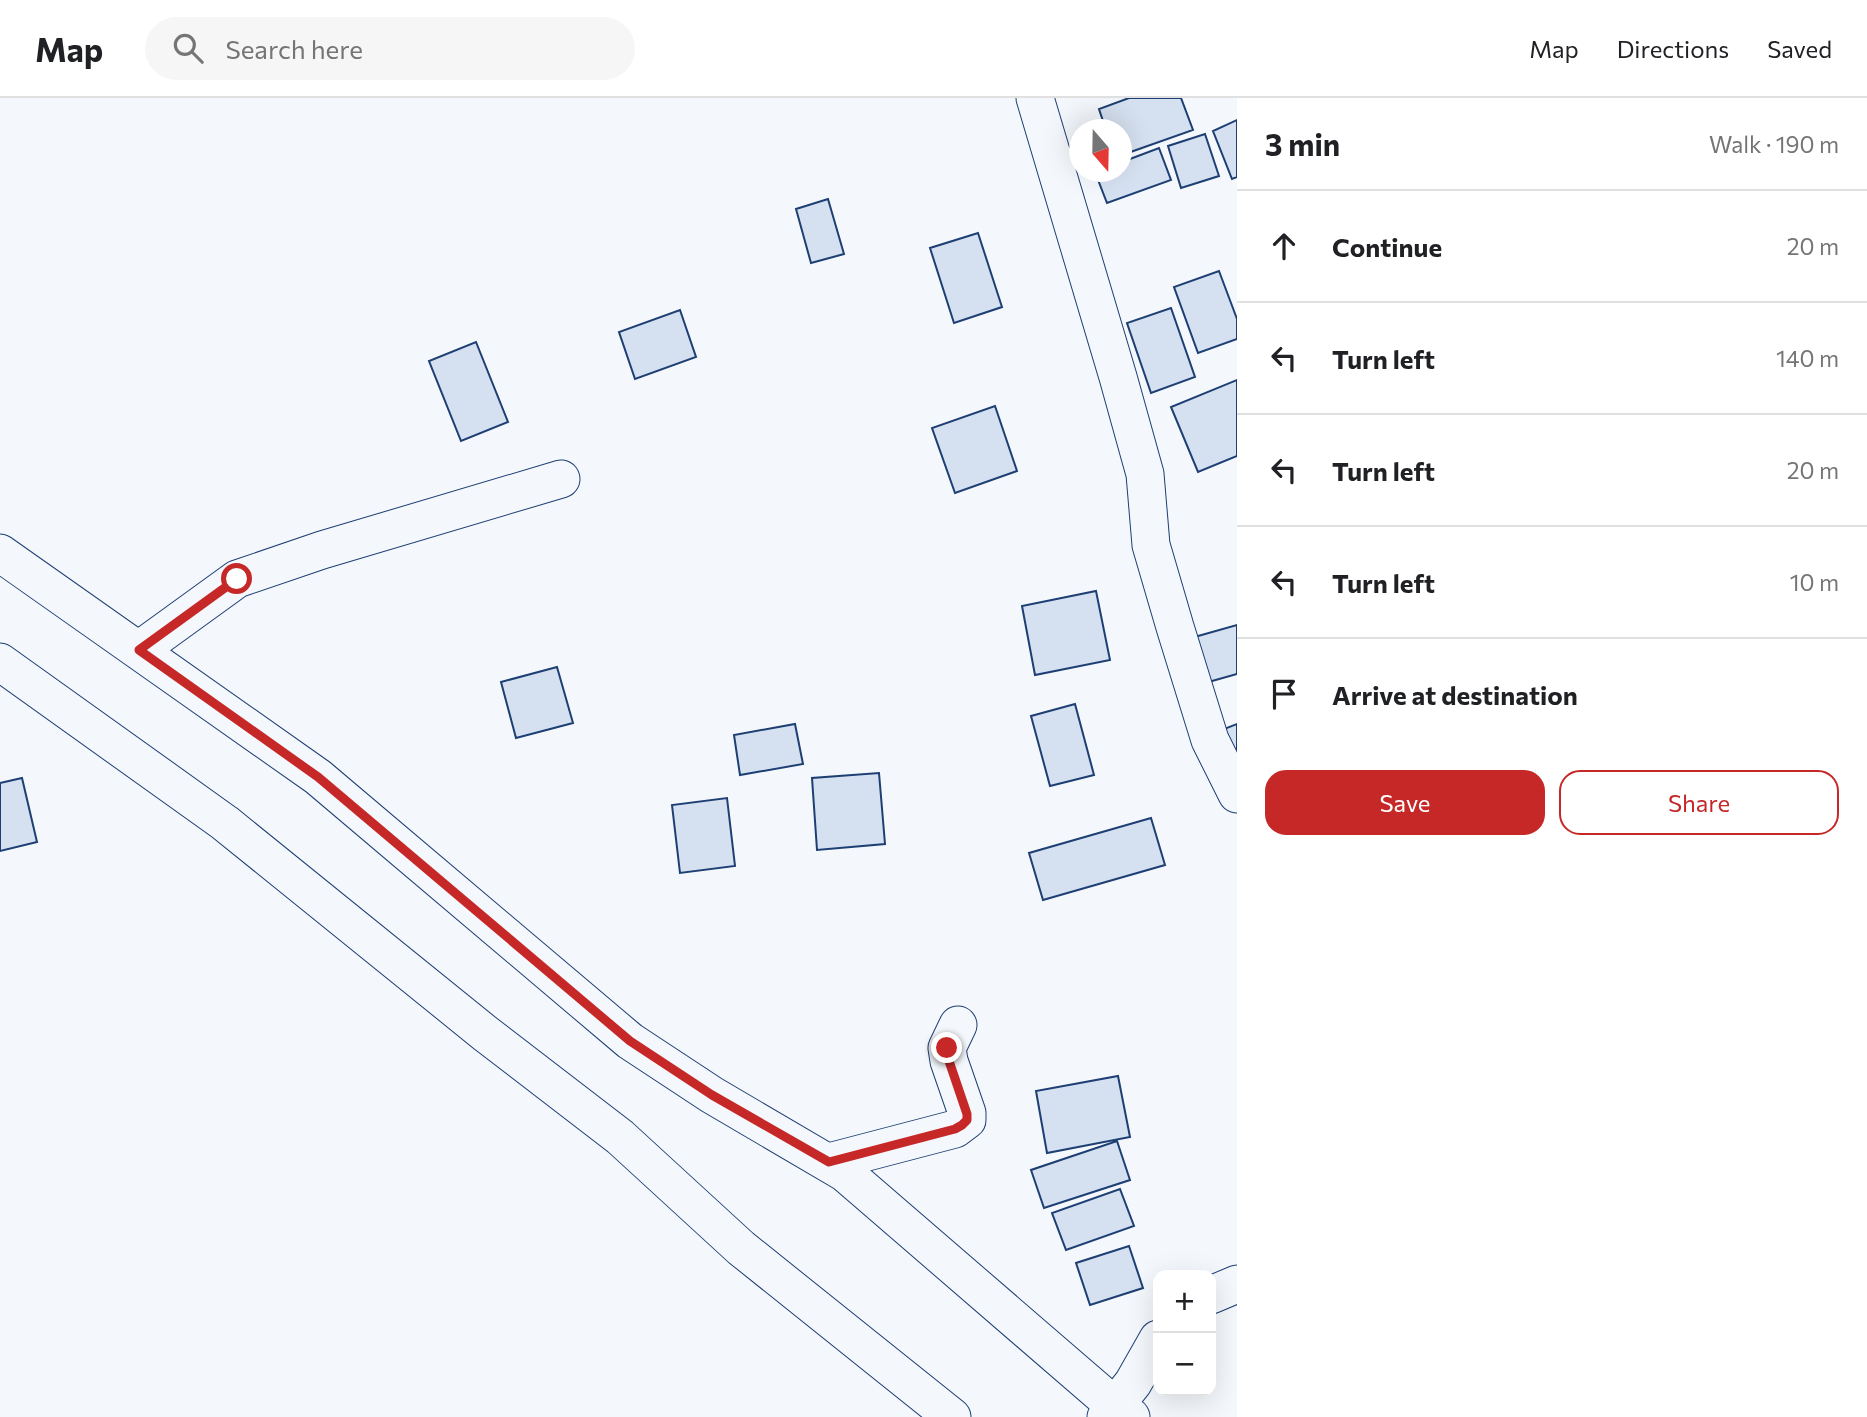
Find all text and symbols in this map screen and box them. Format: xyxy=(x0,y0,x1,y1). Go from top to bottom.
search box xyxy=(145,17,635,80)
text: Map xyxy=(35,28,103,69)
icon: search xyxy=(169,29,207,67)
text: Search here xyxy=(225,33,363,64)
text: Map xyxy=(1529,34,1579,63)
text: Directions xyxy=(1617,34,1729,63)
text: Saved xyxy=(1767,34,1832,63)
north arrow xyxy=(1069,119,1132,182)
text: 3 min xyxy=(1265,125,1340,162)
text: Walk · 190 m xyxy=(1709,130,1839,158)
icon: ahead xyxy=(1265,227,1303,265)
text: Continue xyxy=(1332,231,1442,262)
text: 20 m xyxy=(1787,232,1839,260)
icon: left xyxy=(1265,339,1303,377)
text: Turn left xyxy=(1332,343,1435,374)
text: 140 m xyxy=(1776,344,1839,372)
icon: left xyxy=(1265,451,1303,489)
text: Turn left xyxy=(1332,455,1435,486)
text: 20 m xyxy=(1787,456,1839,484)
route start xyxy=(221,563,252,594)
icon: left xyxy=(1265,563,1303,601)
text: Turn left xyxy=(1332,567,1435,598)
text: 10 m xyxy=(1790,568,1839,596)
icon: arrive xyxy=(1265,675,1303,713)
text: Arrive at destination xyxy=(1332,679,1578,710)
button: Save xyxy=(1265,770,1545,835)
button: Share xyxy=(1559,770,1839,835)
route end xyxy=(931,1032,962,1063)
map controls xyxy=(1153,1270,1216,1396)
button: + xyxy=(1153,1270,1216,1333)
button: − xyxy=(1153,1333,1216,1396)

